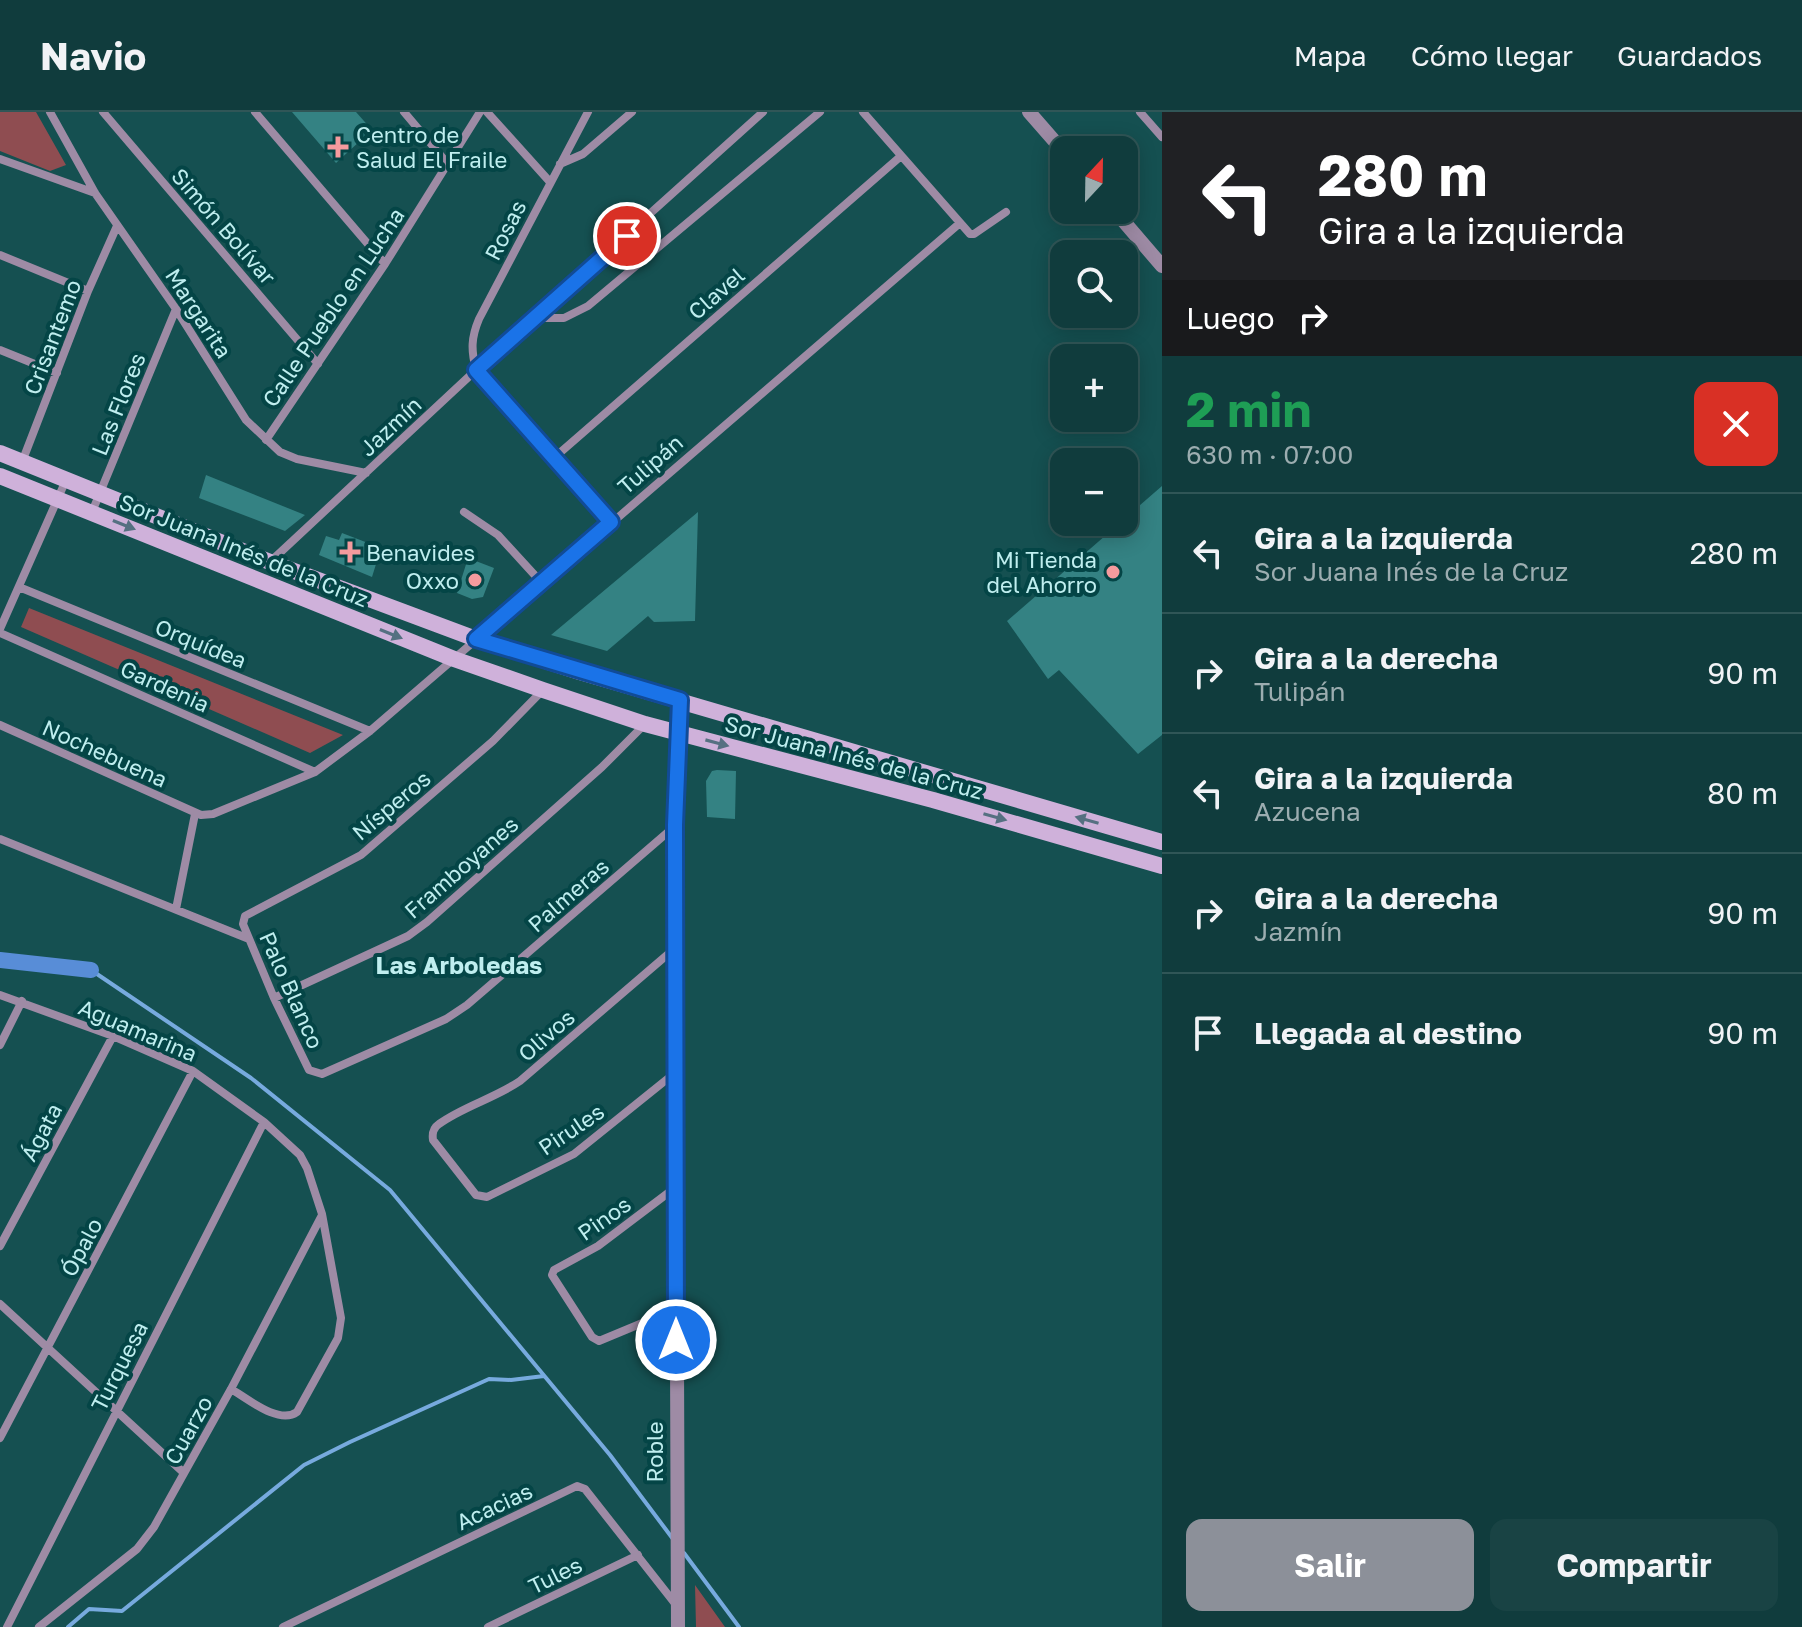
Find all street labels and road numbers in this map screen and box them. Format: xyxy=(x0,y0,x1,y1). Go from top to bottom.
street label: Simón Bolívar xyxy=(166,162,282,290)
street label: Rosas xyxy=(479,195,531,265)
street label: Calle Pueblo en Lucha xyxy=(256,202,410,412)
street label: Clavel xyxy=(682,261,750,325)
street label: Margarita xyxy=(160,263,238,363)
street label: Crisantemo xyxy=(18,276,86,398)
street label: Las Flores xyxy=(85,349,151,459)
street label: Jazmín xyxy=(353,391,427,461)
street label: Tulipán xyxy=(612,428,688,500)
street label: Sor Juana Inés de la Cruz xyxy=(116,488,372,612)
street label: Orquídea xyxy=(151,612,251,674)
street label: Gardenia xyxy=(116,654,214,718)
street label: Sor Juana Inés de la Cruz xyxy=(722,710,986,804)
street label: Nochebuena xyxy=(38,713,172,793)
street label: Nísperos xyxy=(346,765,436,845)
street label: Framboyanes xyxy=(399,810,523,924)
street label: Palmeras xyxy=(522,853,614,937)
street label: Palo Blanco xyxy=(254,927,330,1053)
street label: Aguamarina xyxy=(75,993,201,1067)
street label: Olivos xyxy=(512,1003,580,1067)
street label: Pirules xyxy=(533,1097,609,1161)
street label: Ágata xyxy=(15,1099,67,1165)
street label: Pinos xyxy=(572,1190,636,1246)
street label: Ópalo xyxy=(54,1213,108,1281)
street label: Turquesa xyxy=(85,1317,153,1415)
street label: Cuarzo xyxy=(158,1391,218,1469)
street label: Roble xyxy=(641,1421,668,1483)
street label: Acacias xyxy=(452,1477,536,1535)
street label: Tules xyxy=(524,1551,586,1599)

